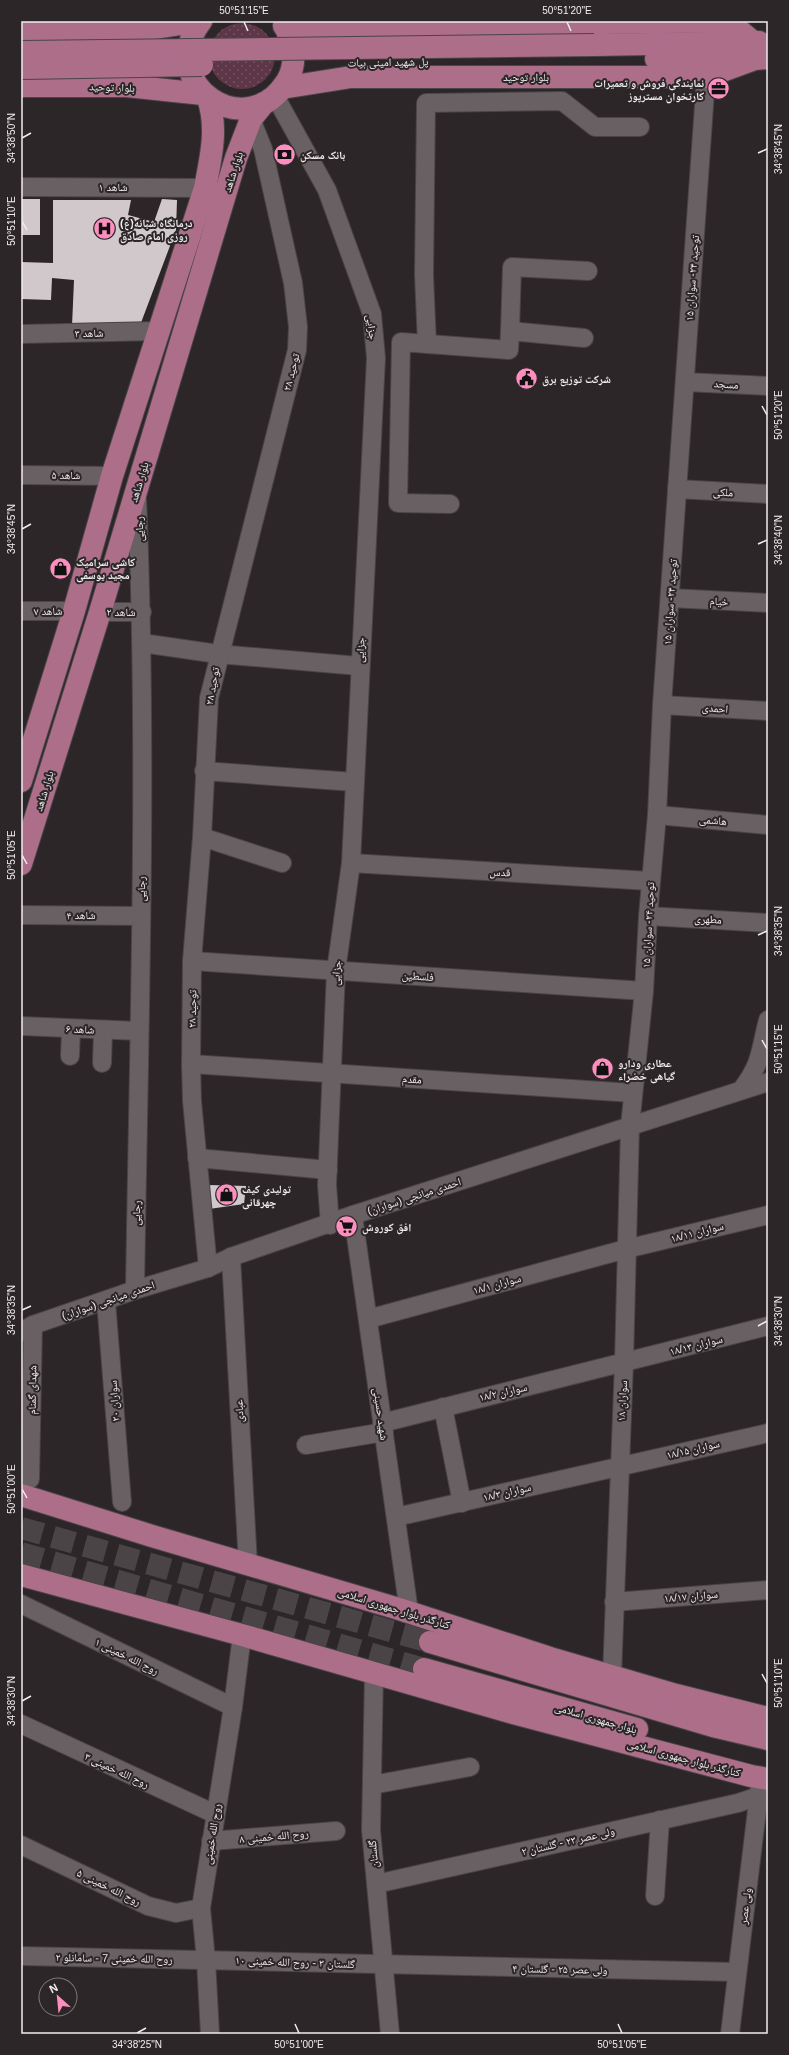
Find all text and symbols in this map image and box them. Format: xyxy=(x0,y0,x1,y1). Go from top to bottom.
text: 50°51'15"E xyxy=(219,5,269,16)
text: 50°51'20"E xyxy=(542,5,592,16)
street label: پل شهید امینی بیات xyxy=(348,55,429,70)
street label: بلوار توحید xyxy=(503,71,549,83)
office icon: نمایندگی فروش و تعمیرات کارتخوان مسترپوز xyxy=(706,76,732,102)
place label: نمایندگی فروش و تعمیرات کارتخوان مسترپوز xyxy=(594,77,704,104)
street label: بلوار توحید xyxy=(89,80,135,94)
text: 34°38'50"N xyxy=(6,113,17,163)
text: 34°38'45"N xyxy=(773,124,784,174)
bank icon: بانک مسکن xyxy=(271,142,297,168)
place label: بانک مسکن xyxy=(300,149,345,163)
street label: بلوار شاهد xyxy=(221,150,245,194)
street label: شاهد ۱ xyxy=(99,181,127,193)
text: 50°51'10"E xyxy=(6,196,17,246)
hospital icon: (ع)درمانگاه شبانه روزی امام صادق xyxy=(92,216,118,242)
place label: (ع)درمانگاه شبانه روزی امام صادق xyxy=(120,217,193,244)
street label: توحید ۲۴- سواران ۱۵ xyxy=(683,234,702,321)
street label: جزایی xyxy=(364,314,380,340)
street label: شاهد ۳ xyxy=(74,327,104,339)
street label: توحید ۲۸ xyxy=(281,351,302,392)
public building icon: شرکت توزیع برق xyxy=(514,366,540,392)
place label: شرکت توزیع برق xyxy=(542,373,611,387)
street label: مسجد xyxy=(713,377,739,391)
text: 50°51'20"E xyxy=(773,390,784,440)
street label: بلوار شاهد xyxy=(127,460,151,504)
street label: شاهد ۵ xyxy=(51,469,81,481)
street label: ملکی xyxy=(712,485,733,500)
text: 34°38'45"N xyxy=(6,504,17,554)
text: 34°38'40"N xyxy=(773,515,784,565)
street label: رجایی xyxy=(133,516,146,542)
shop icon: کاشی سرامیک مجید یوسفی xyxy=(47,555,73,581)
place label: کاشی سرامیک مجید یوسفی xyxy=(76,556,135,583)
street label: توحید ۲۴- سواران ۱۵ xyxy=(661,558,680,645)
street label: خیام xyxy=(709,595,729,608)
street label: شاهد ۷ xyxy=(33,605,63,617)
street label: شاهد ۲ xyxy=(107,606,135,618)
street label: جزایی xyxy=(353,637,368,663)
street label: توحید ۲۸ xyxy=(203,665,222,706)
street label: احمدی xyxy=(701,701,728,716)
street label: بلوار شاهد xyxy=(32,769,56,813)
street label: هاشمی xyxy=(699,813,728,828)
text: 50°51'05"E xyxy=(6,830,17,880)
street label: قدس xyxy=(489,865,511,880)
street label: رجایی xyxy=(135,876,148,902)
street label: توحید ۲۴- سواران ۱۵ xyxy=(640,881,657,968)
text: 34°38'35"N xyxy=(773,906,784,956)
street label: شاهد ۴ xyxy=(67,909,95,921)
street label: مطهری xyxy=(694,912,722,927)
street label: جزایی xyxy=(329,960,344,986)
street label: فلسطین xyxy=(402,969,435,984)
street label: توحید ۲۸ xyxy=(186,989,199,1028)
street label: شاهد ۶ xyxy=(65,1022,95,1036)
text: 50°51'15"E xyxy=(773,1024,784,1074)
shop icon: عطاری ودارو گیاهی خضراء xyxy=(589,1056,615,1082)
place label: عطاری ودارو گیاهی خضراء xyxy=(618,1057,676,1084)
street label: مقدم xyxy=(402,1072,422,1087)
street label: احمدی میانجی (سواران) xyxy=(366,1175,463,1218)
shop icon: تولیدی کیف چهرقانی xyxy=(214,1182,240,1208)
place label: تولیدی کیف چهرقانی xyxy=(242,1183,291,1210)
street label: رجایی xyxy=(130,1200,143,1226)
supermarket icon: افق کوروش xyxy=(333,1214,359,1240)
street label: سواران ۱۸/۱۱ xyxy=(669,1220,725,1245)
place label: افق کوروش xyxy=(362,1221,411,1235)
street label: سواران ۱۸/۱ xyxy=(472,1272,523,1297)
street label: احمدی میانجی (سواران) xyxy=(60,1278,156,1323)
text: 34°38'35"N xyxy=(6,1285,17,1335)
text: 34°38'30"N xyxy=(773,1296,784,1346)
street label: سواران ۱۸/۱۳ xyxy=(668,1333,724,1358)
street label: شهدای گمنام xyxy=(26,1365,39,1415)
street label: سواران ۲۰ xyxy=(107,1380,122,1422)
street label: سواران ۱۸ xyxy=(615,1380,630,1422)
street label: سواران ۱۸/۲ xyxy=(478,1381,529,1404)
street label: شهید حسینی xyxy=(370,1387,391,1441)
street label: عبادی xyxy=(232,1399,247,1423)
street label: سواران ۱۸/۱۵ xyxy=(665,1437,721,1462)
text: 50°51'00"E xyxy=(6,1464,17,1514)
street label: سواران ۱۸/۳ xyxy=(482,1481,533,1504)
street label: کنارگذر بلوار جمهوری اسلامی xyxy=(336,1585,452,1632)
street label: سواران ۱۸/۱۷ xyxy=(663,1588,719,1605)
street label: روح الله خمینی ۱ xyxy=(93,1635,161,1678)
text: 50°51'10"E xyxy=(773,1658,784,1708)
text: 34°38'30"N xyxy=(6,1676,17,1726)
street label: بلوار جمهوری اسلامی xyxy=(553,1701,638,1736)
street label: کنارگذر بلوار جمهوری اسلامی xyxy=(626,1737,742,1780)
street label: روح الله خمینی ۳ xyxy=(83,1750,151,1791)
street label: روح الله خمینی xyxy=(201,1803,224,1865)
street label: ولی عصر ۲۳ - گلستان ۲ xyxy=(520,1824,616,1859)
street label: روح الله خمینی ۸ xyxy=(239,1827,309,1846)
street label: گلستان xyxy=(366,1839,381,1868)
street label: روح الله خمینی ۵ xyxy=(75,1866,143,1909)
street label: ولی عصر xyxy=(737,1887,754,1926)
street label: روح الله خمینی 7 - سامانلو ۲ xyxy=(55,1951,173,1966)
street label: گلستان ۳ - روح الله خمینی ۱۰ xyxy=(235,1954,356,1971)
street label: ولی عصر ۲۵ - گلستان ۴ xyxy=(512,1962,608,1977)
north arrow xyxy=(38,1977,78,2017)
text: N xyxy=(47,1981,60,1995)
text: 34°38'25"N xyxy=(112,2039,162,2050)
text: 50°51'00"E xyxy=(274,2039,324,2050)
text: 50°51'05"E xyxy=(597,2039,647,2050)

